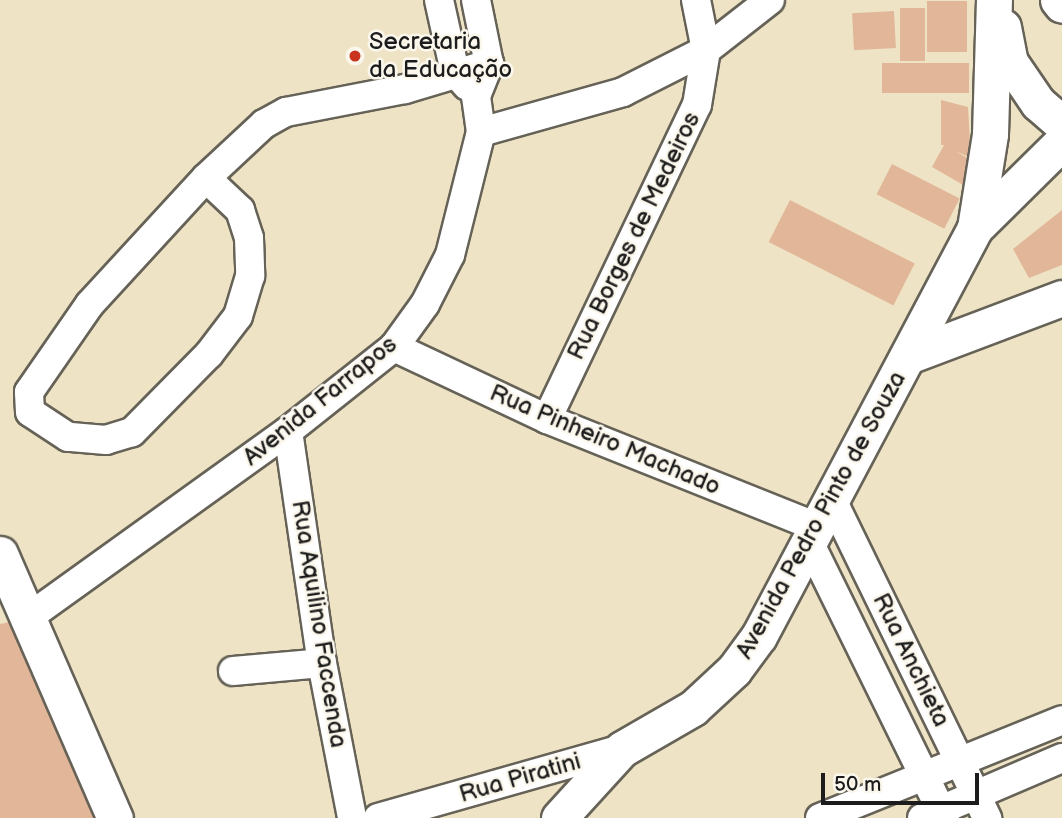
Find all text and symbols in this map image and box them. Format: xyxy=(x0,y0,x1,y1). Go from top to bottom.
place label: Secretaria da Educação xyxy=(369,28,512,84)
marker: Secretaria da Educação xyxy=(347,48,363,64)
street label: Rua Borges de Medeiros xyxy=(561,107,707,365)
street label: Avenida Farrapos xyxy=(237,330,403,472)
street label: Avenida Pedro Pinto de Souza xyxy=(730,366,912,664)
street label: Rua Pinheiro Machado xyxy=(485,378,725,502)
street label: Rua Aquilino Faccenda xyxy=(285,498,353,750)
street label: Rua Anchieta xyxy=(866,589,956,731)
street label: Rua Piratini xyxy=(456,747,584,809)
scale bar xyxy=(824,758,982,802)
text: 50 m xyxy=(834,772,881,797)

